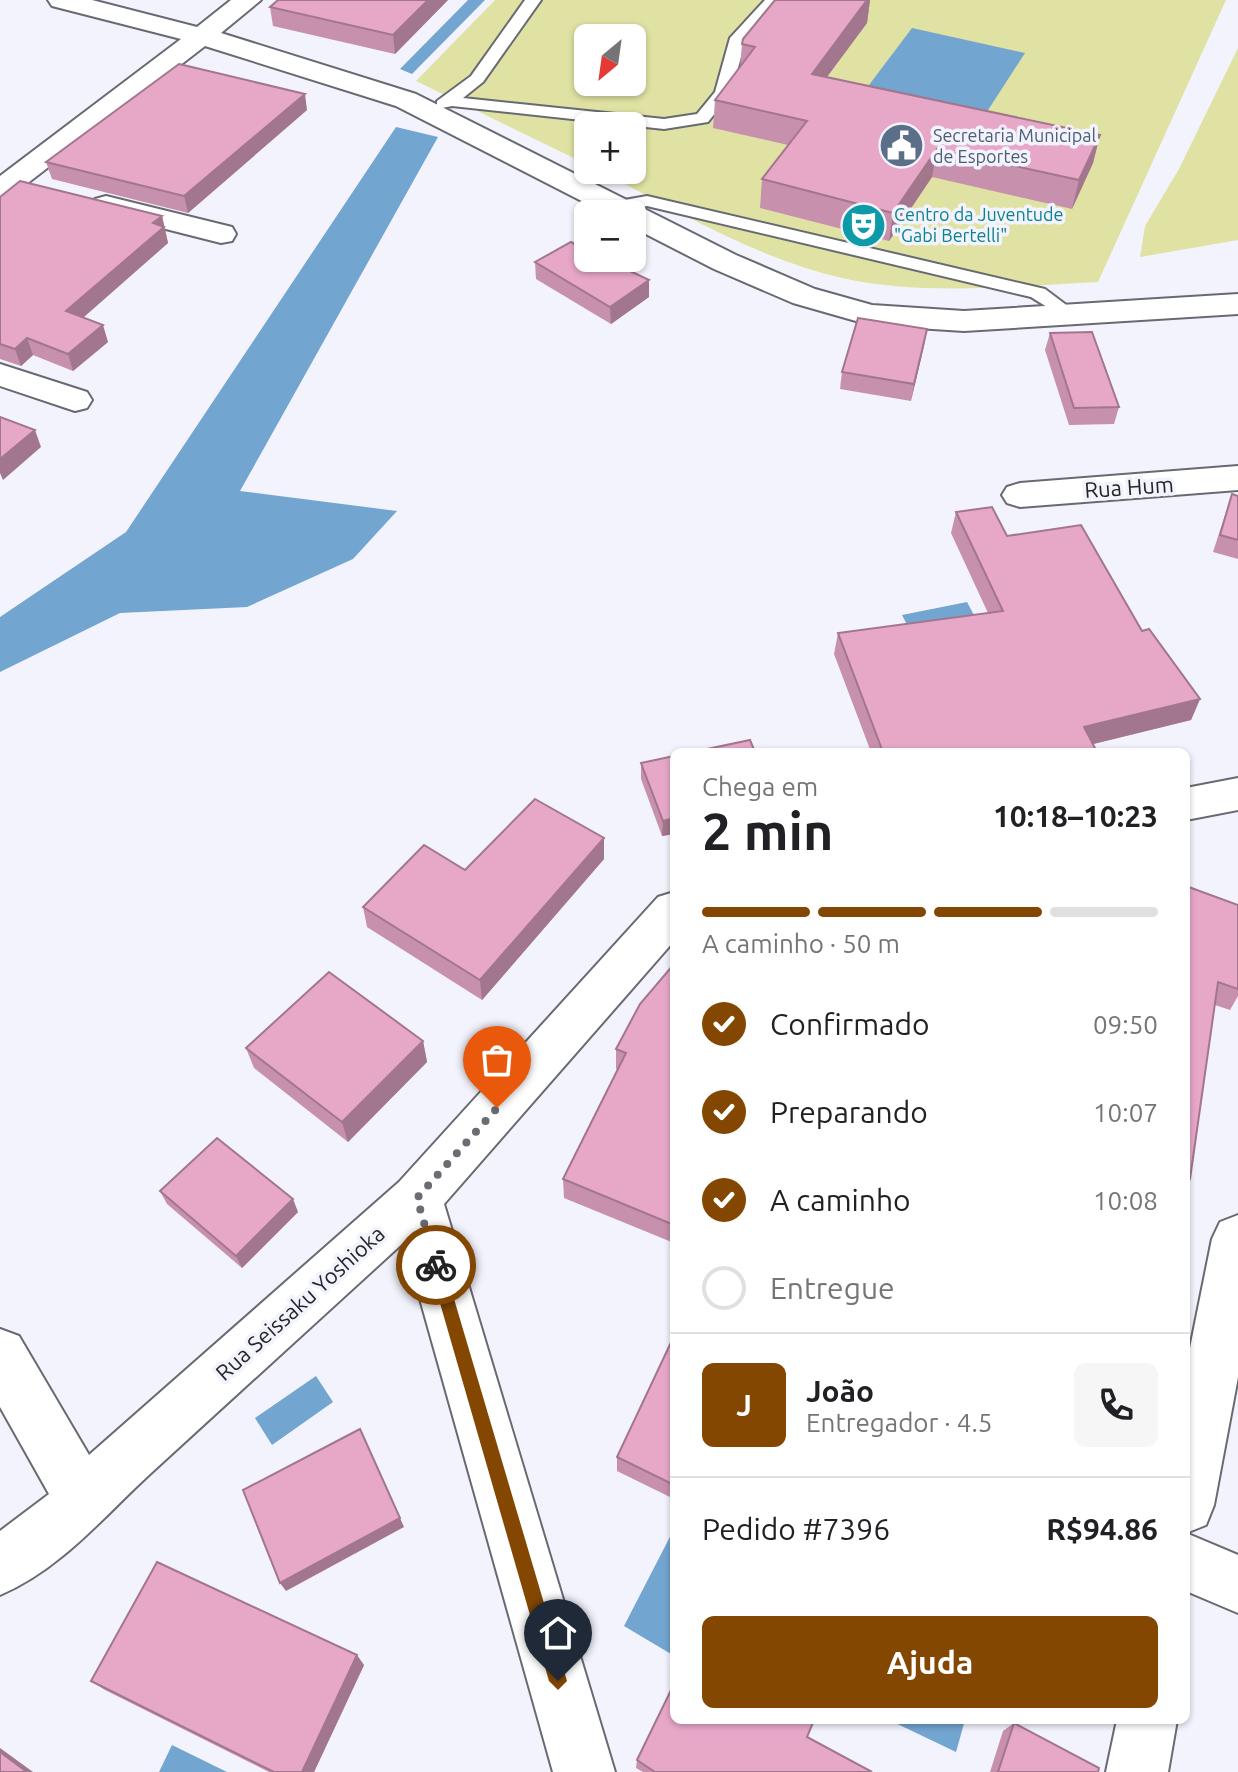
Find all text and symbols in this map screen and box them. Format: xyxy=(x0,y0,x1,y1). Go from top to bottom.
north arrow xyxy=(574,24,646,96)
map controls xyxy=(574,24,646,272)
button: + xyxy=(574,112,646,184)
public building icon: Secretaria Municipal de Esportes xyxy=(878,122,926,170)
place label: Secretaria Municipal de Esportes xyxy=(933,125,1096,166)
button: − xyxy=(574,200,646,272)
theatre icon: Centro da Juventude "Gabi Bertelli" xyxy=(839,201,887,249)
place label: Centro da Juventude "Gabi Bertelli" xyxy=(894,204,1064,245)
street label: Rua Hum xyxy=(1083,471,1174,502)
text: Chega em xyxy=(702,772,818,801)
text: 10:18–10:23 xyxy=(993,799,1158,833)
text: 2 min xyxy=(702,802,833,860)
text: A caminho · 50 m xyxy=(702,929,900,958)
icon: check xyxy=(702,1002,746,1046)
text: Confirmado xyxy=(770,1007,930,1041)
text: 09:50 xyxy=(1093,1010,1158,1039)
pin xyxy=(463,1026,531,1108)
icon: bag xyxy=(475,1038,519,1082)
icon: check xyxy=(702,1090,746,1134)
text: Preparando xyxy=(770,1095,928,1129)
text: 10:07 xyxy=(1093,1098,1158,1127)
icon: check xyxy=(702,1178,746,1222)
text: A caminho xyxy=(770,1183,911,1217)
text: 10:08 xyxy=(1093,1186,1158,1215)
street label: Rua Seissaku Yoshioka xyxy=(210,1220,389,1385)
courier xyxy=(396,1225,476,1305)
icon: bike xyxy=(414,1243,458,1287)
text: Entregue xyxy=(770,1271,895,1305)
button: phone xyxy=(1074,1363,1158,1447)
text: João xyxy=(806,1374,874,1408)
text: J xyxy=(736,1388,752,1422)
text: Entregador · 4.5 xyxy=(806,1408,992,1437)
text: Pedido #7396 xyxy=(702,1512,890,1546)
text: R$94.86 xyxy=(1046,1512,1158,1546)
pin xyxy=(524,1599,592,1681)
icon: home xyxy=(536,1611,580,1655)
button: Ajuda xyxy=(702,1616,1158,1708)

